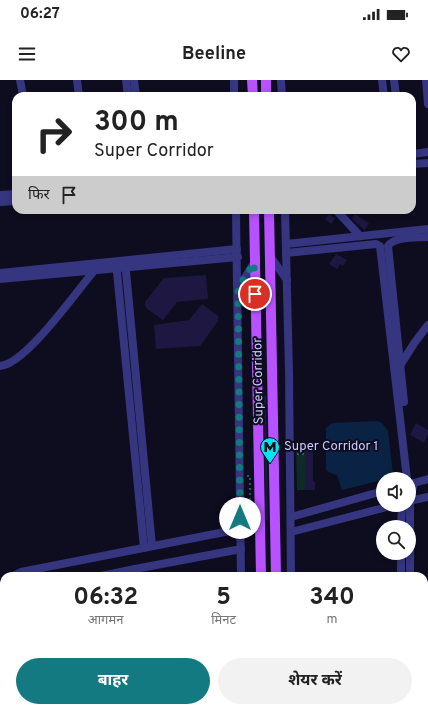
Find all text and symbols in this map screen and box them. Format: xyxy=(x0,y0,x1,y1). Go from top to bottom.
text: 06:27 xyxy=(20,5,60,24)
icon: menu xyxy=(16,43,38,65)
text: Beeline xyxy=(182,43,246,66)
icon: heart xyxy=(390,43,412,65)
text: 300 m xyxy=(94,105,179,141)
icon: right xyxy=(28,108,80,160)
text: Super Corridor xyxy=(94,140,214,163)
icon: arrive xyxy=(58,184,80,206)
text: फिर xyxy=(28,186,50,205)
pin xyxy=(238,277,272,311)
icon: arrive xyxy=(244,283,266,305)
street label: Super Corridor xyxy=(250,338,268,424)
metro station icon: Super Corridor 1 xyxy=(259,436,281,464)
place label: Super Corridor 1 xyxy=(284,439,378,455)
map controls xyxy=(376,472,416,560)
button: sound xyxy=(376,472,416,512)
position arrow xyxy=(219,497,261,539)
button: search xyxy=(376,520,416,560)
text: 06:32 xyxy=(73,583,138,613)
text: 5 xyxy=(216,583,231,613)
text: 340 xyxy=(309,583,355,613)
text: m xyxy=(327,612,338,628)
text: आगमन xyxy=(88,613,123,629)
text: मिनट xyxy=(211,613,236,629)
button: बाहर xyxy=(16,658,210,704)
button: शेयर करें xyxy=(218,658,412,704)

